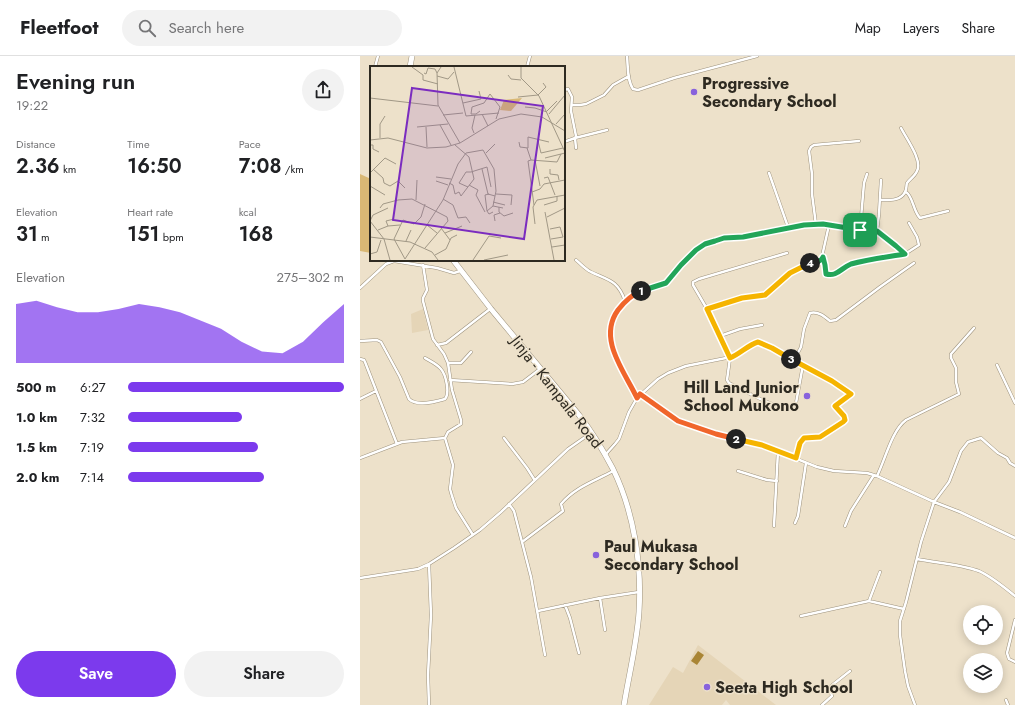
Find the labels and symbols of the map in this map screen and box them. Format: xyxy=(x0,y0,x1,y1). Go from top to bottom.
inset map xyxy=(370,66,565,261)
place label: Progressive Secondary School xyxy=(702,72,837,113)
marker: Progressive Secondary School xyxy=(689,87,699,97)
pin xyxy=(843,213,877,247)
pin: 4 xyxy=(800,253,820,273)
pin: 1 xyxy=(631,281,651,301)
street label: Jinja - Kampala Road xyxy=(504,329,608,453)
pin: 3 xyxy=(781,349,801,369)
place label: Hill Land Junior School Mukono xyxy=(683,376,799,417)
marker: Hill Land Junior School Mukono xyxy=(802,391,812,401)
pin: 2 xyxy=(726,429,746,449)
place label: Paul Mukasa Secondary School xyxy=(604,535,739,576)
marker: Paul Mukasa Secondary School xyxy=(591,550,601,560)
place label: Seeta High School xyxy=(715,676,853,699)
marker: Seeta High School xyxy=(702,682,712,692)

